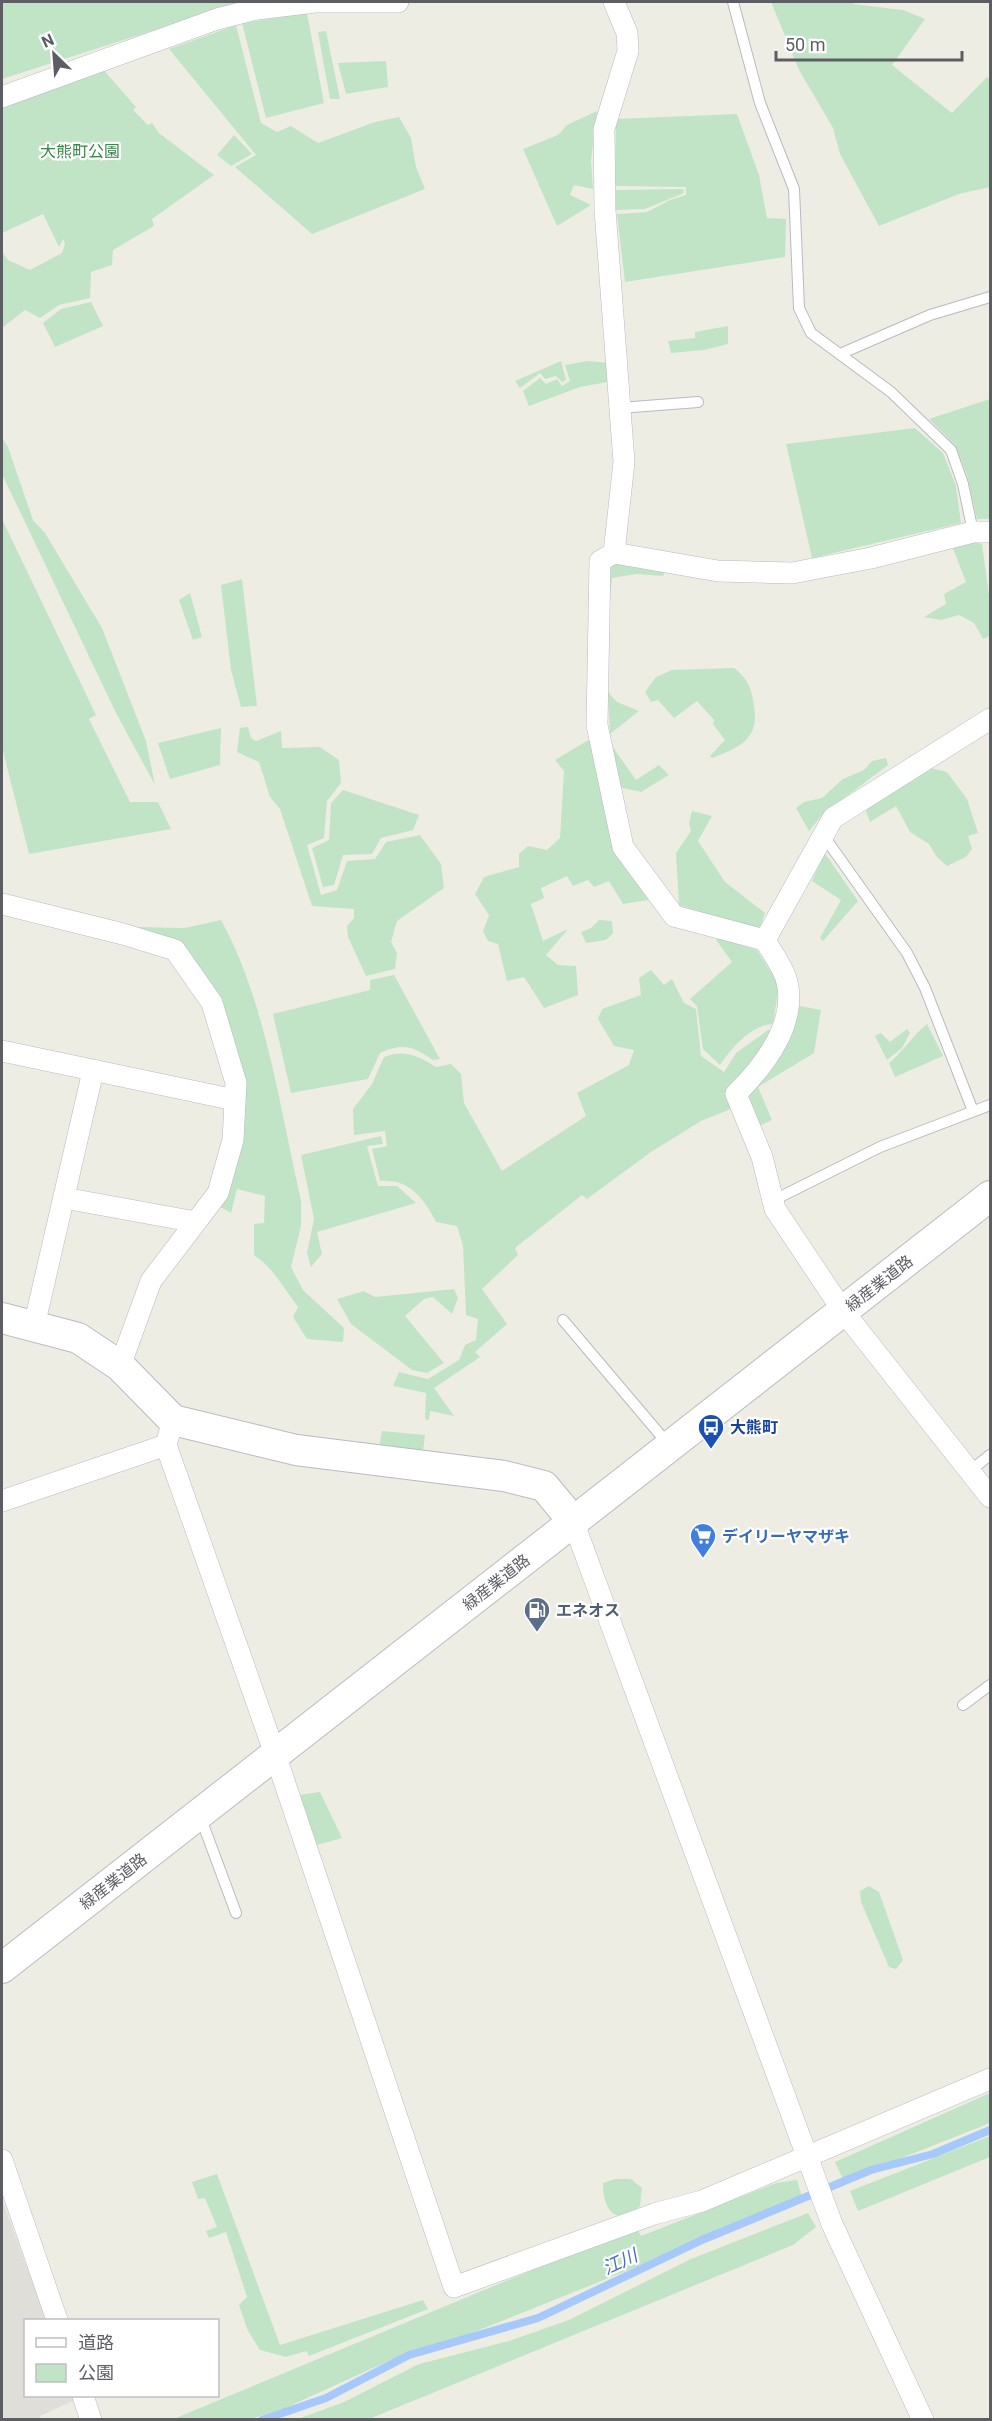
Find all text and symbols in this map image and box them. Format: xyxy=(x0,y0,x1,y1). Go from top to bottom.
north arrow xyxy=(24,24,84,84)
scale bar xyxy=(776,24,962,62)
text: N xyxy=(39,30,57,52)
text: 50 m xyxy=(785,34,825,55)
park label: 大熊町公園 xyxy=(40,142,120,161)
street label: 緑産業道路 xyxy=(842,1251,917,1316)
bus stop icon: 大熊町 xyxy=(696,1412,726,1450)
place label: 大熊町 xyxy=(730,1418,778,1437)
supermarket icon: デイリーヤマザキ xyxy=(688,1521,718,1559)
place label: デイリーヤマザキ xyxy=(722,1527,850,1546)
street label: 緑産業道路 xyxy=(459,1550,534,1615)
fuel station icon: エネオス xyxy=(522,1595,552,1633)
place label: エネオス xyxy=(556,1601,620,1620)
street label: 緑産業道路 xyxy=(76,1849,151,1914)
water label: 江川 xyxy=(599,2244,642,2279)
legend xyxy=(24,2319,219,2397)
text: 道路 xyxy=(78,2332,114,2353)
text: 公園 xyxy=(78,2362,114,2383)

